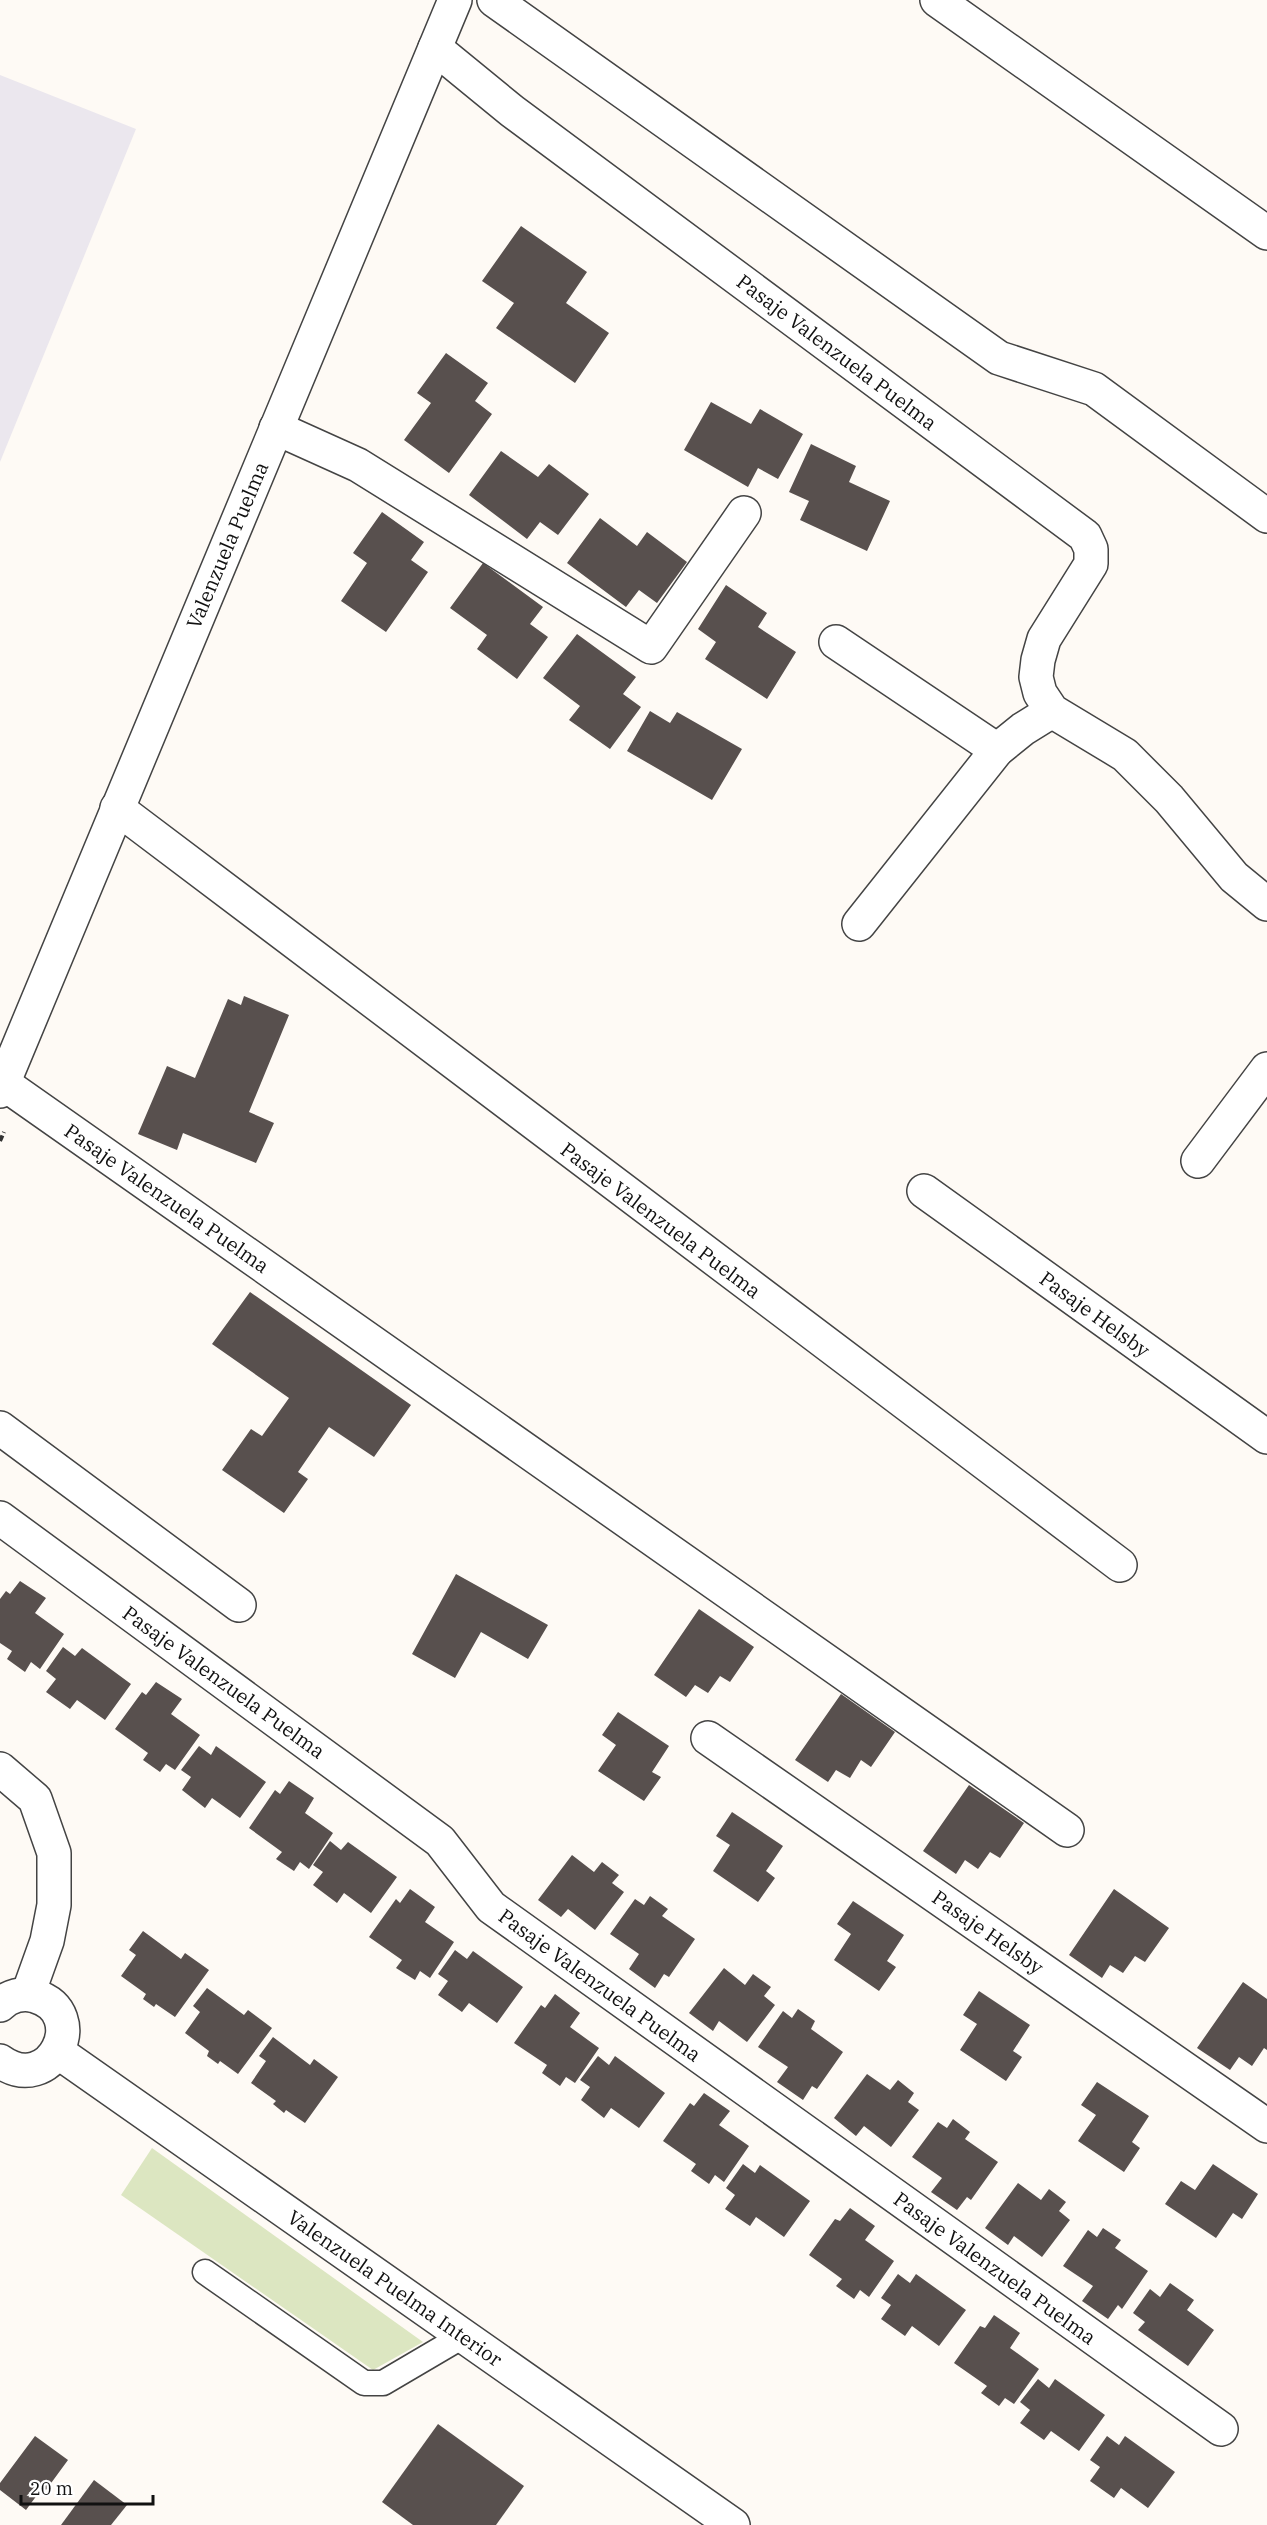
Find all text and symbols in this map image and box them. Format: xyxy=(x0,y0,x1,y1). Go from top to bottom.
street label: Pasaje Valenzuela Puelma xyxy=(731,268,943,436)
street label: Valenzuela Puelma xyxy=(180,457,274,633)
street label: Pasaje Valenzuela Puelma xyxy=(59,1117,275,1279)
street label: Pasaje Valenzuela Puelma xyxy=(555,1136,767,1304)
street label: Pasaje Helsby xyxy=(1034,1265,1156,1363)
street label: Pasaje Valenzuela Puelma xyxy=(117,1599,331,1765)
street label: Pasaje Helsby xyxy=(927,1884,1049,1981)
street label: Pasaje Valenzuela Puelma xyxy=(493,1902,707,2068)
street label: Pasaje Valenzuela Puelma xyxy=(888,2185,1102,2351)
street label: Valenzuela Puelma Interior xyxy=(282,2203,508,2373)
scale bar xyxy=(21,2468,153,2506)
text: 20 m xyxy=(30,2477,73,2500)

